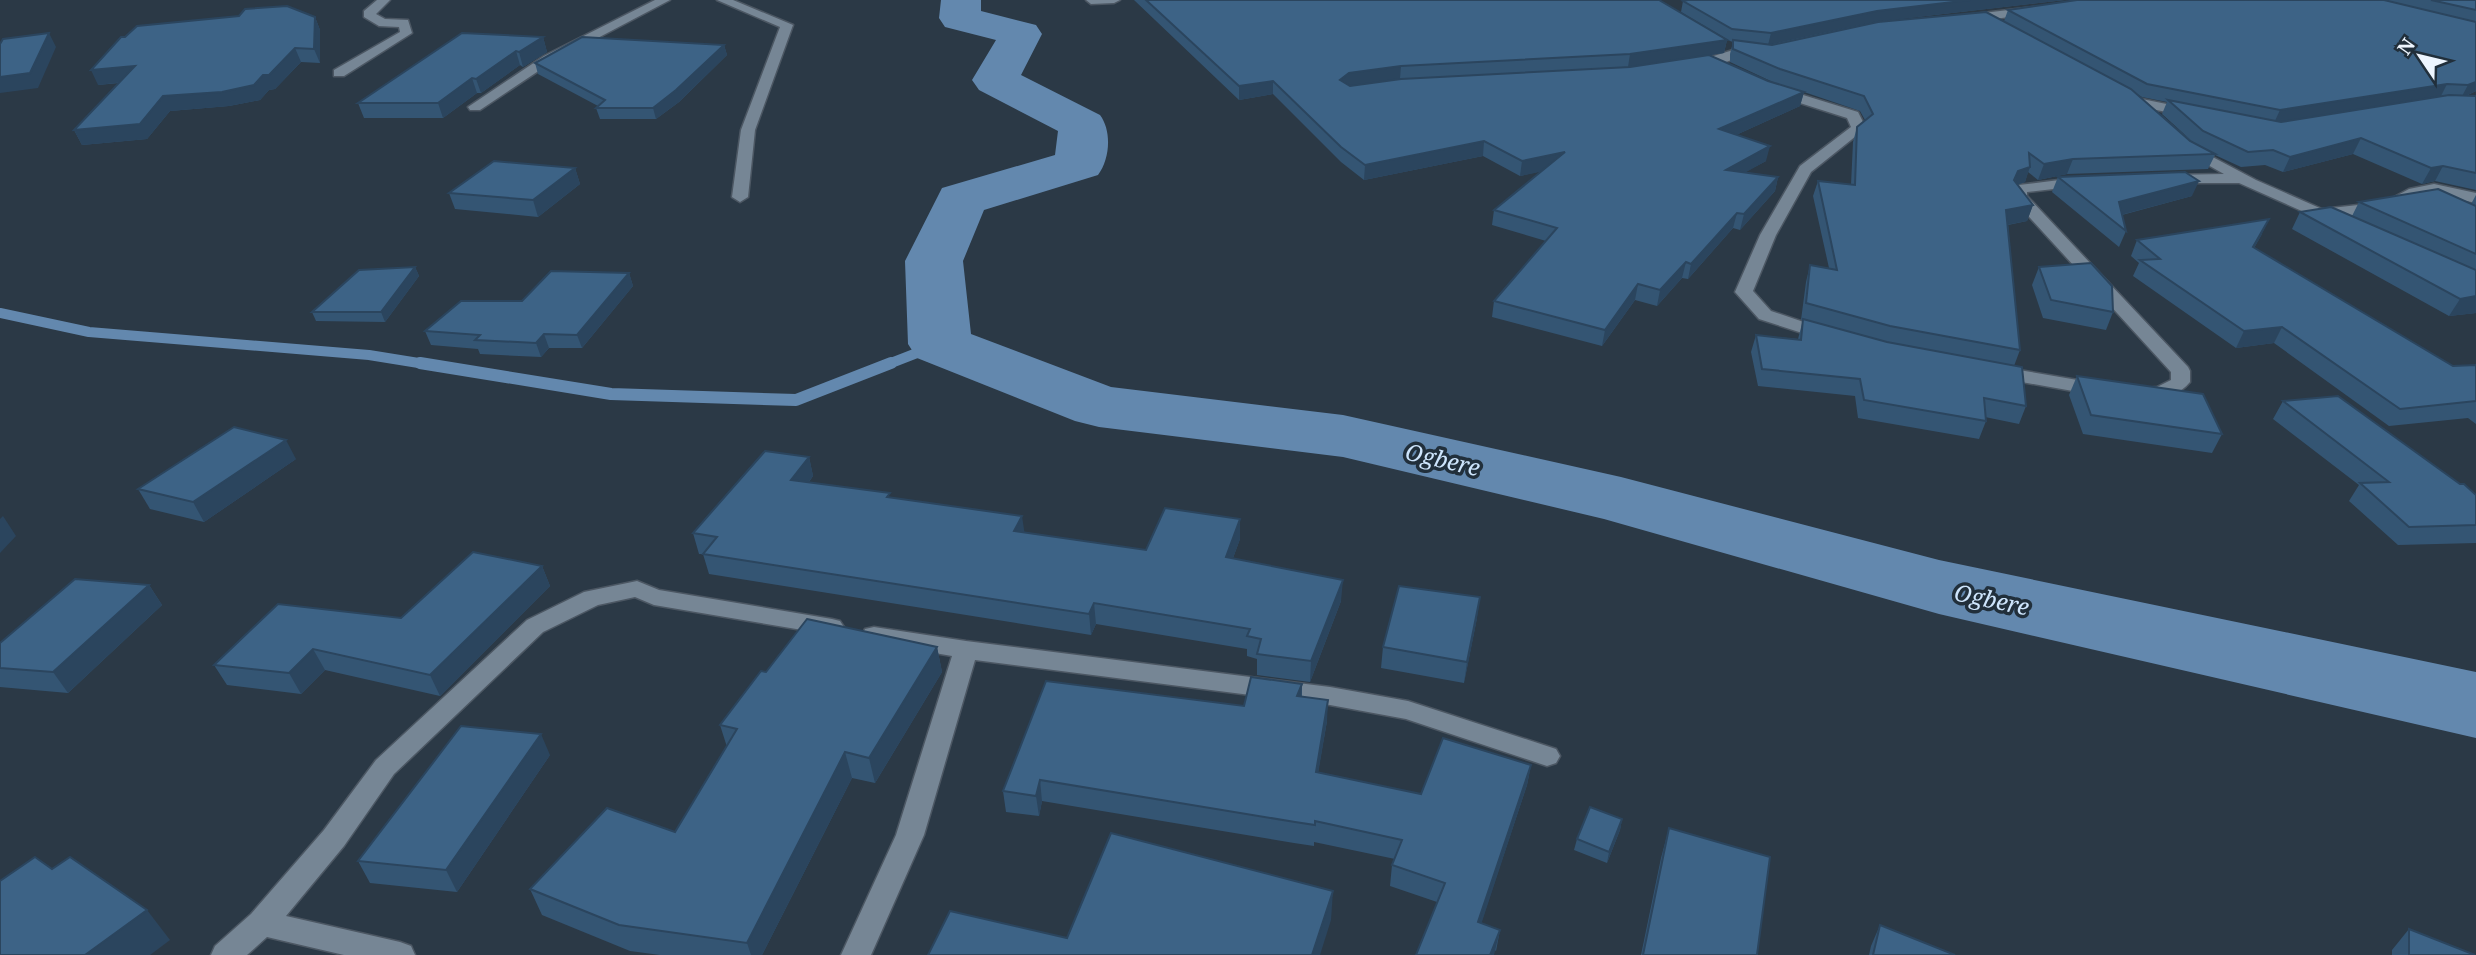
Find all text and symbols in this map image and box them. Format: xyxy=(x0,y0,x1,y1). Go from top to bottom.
north arrow xyxy=(2385,21,2455,91)
text: N xyxy=(2391,33,2421,60)
water label: Ogbere xyxy=(1402,435,1484,483)
water label: Ogbere xyxy=(1952,575,2032,623)

